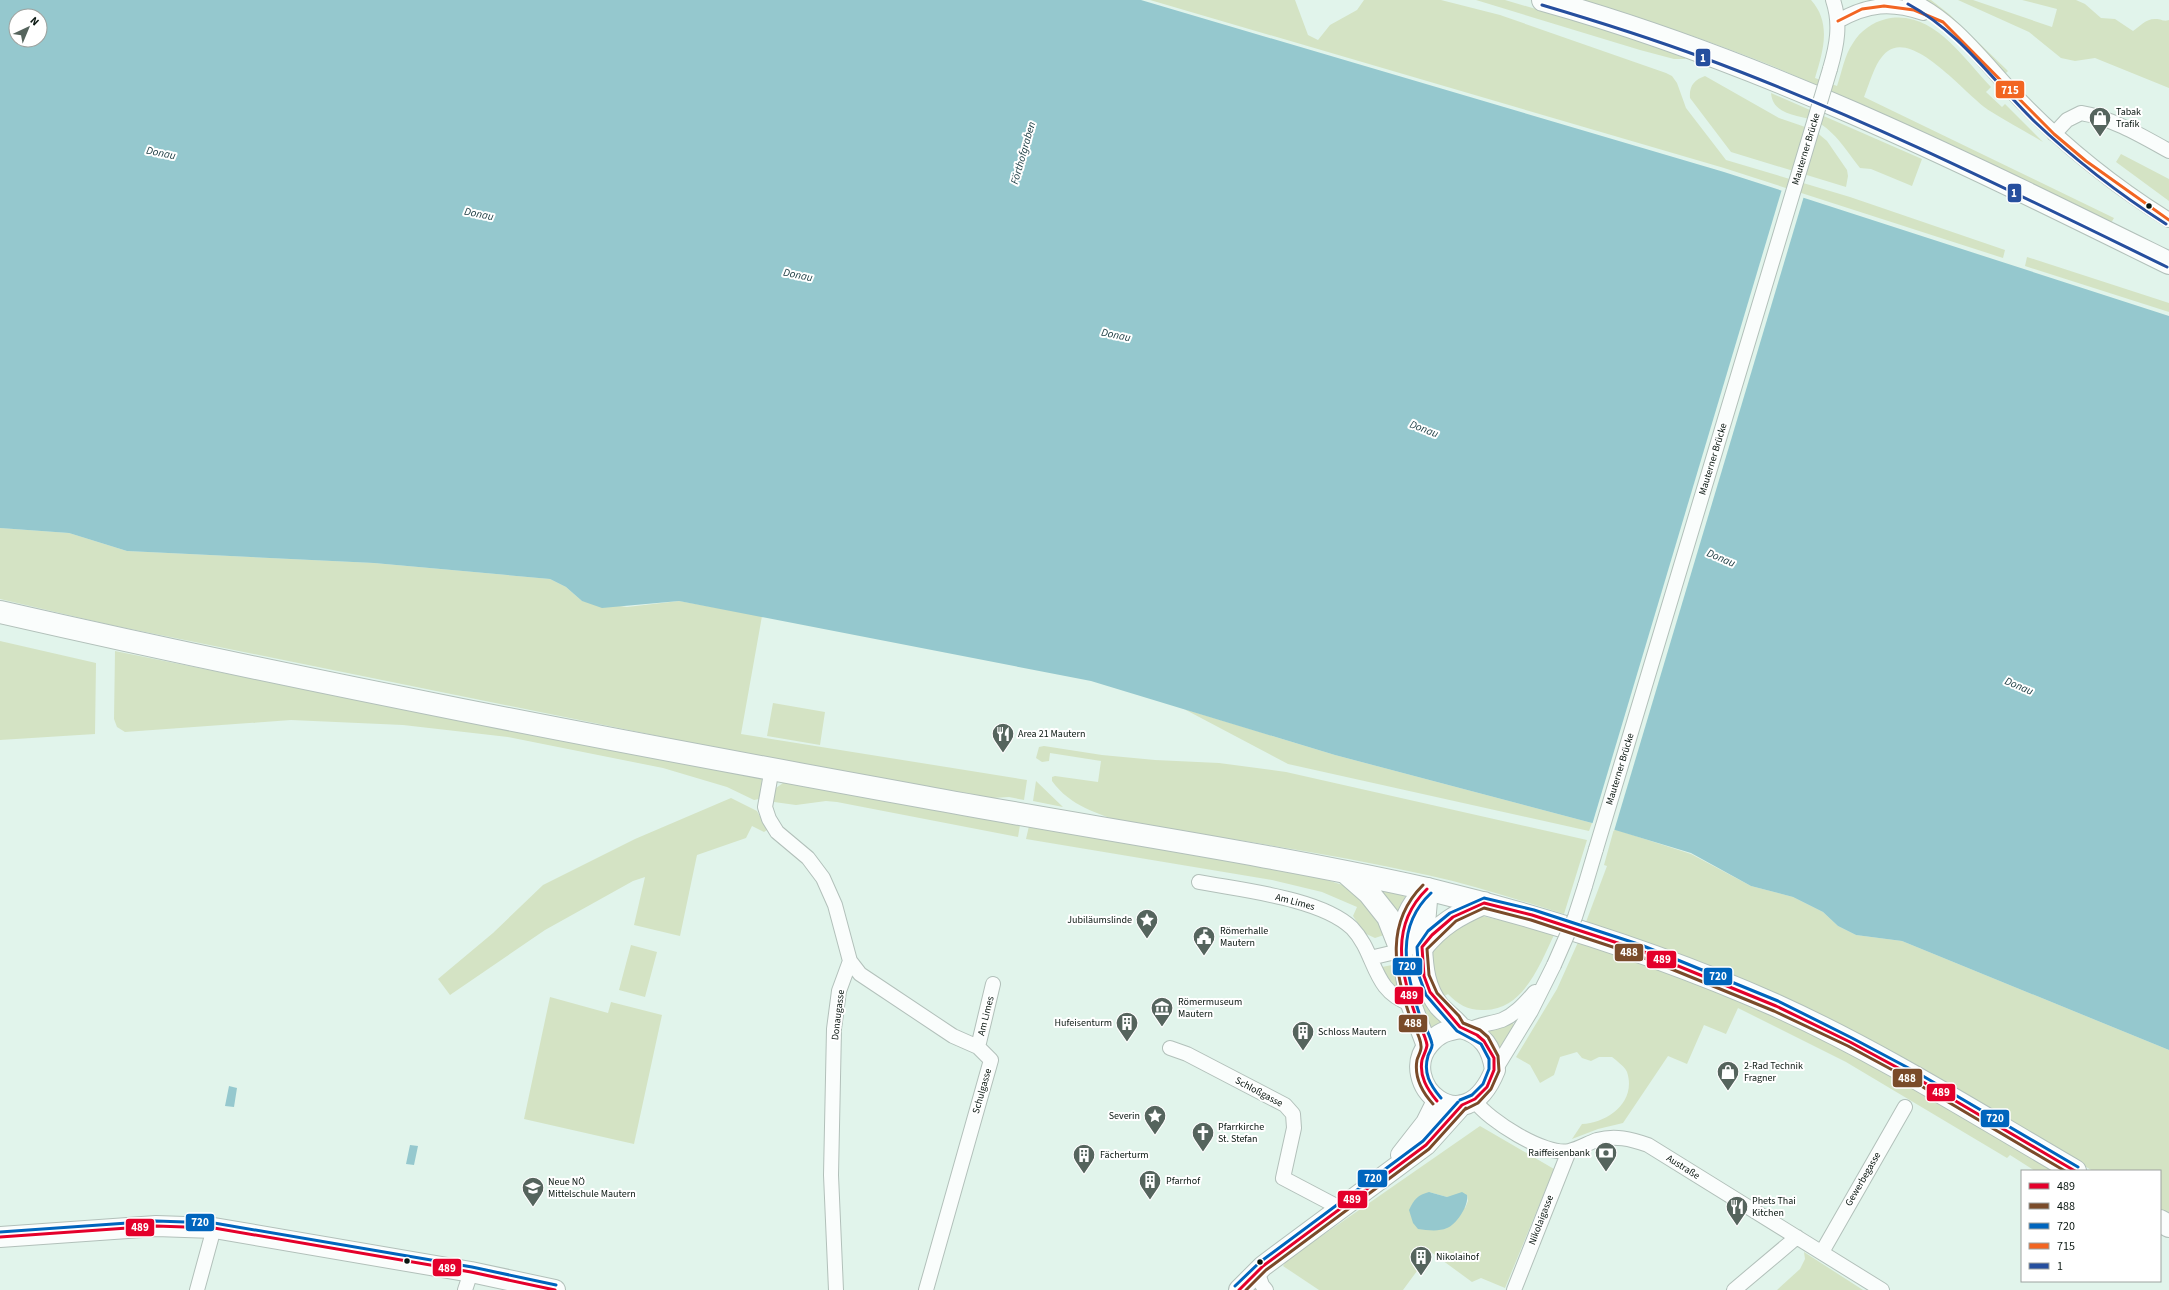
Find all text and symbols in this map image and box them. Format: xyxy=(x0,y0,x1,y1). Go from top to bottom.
north arrow xyxy=(8,8,48,48)
text: N xyxy=(27,13,42,29)
line badge: 1 xyxy=(1695,48,1711,67)
text: 1 xyxy=(1700,51,1706,66)
line badge: 715 xyxy=(1995,80,2025,99)
text: 715 xyxy=(2001,83,2019,98)
shop icon: Tabak Trafik xyxy=(2087,105,2113,138)
place label: Tabak Trafik xyxy=(2116,105,2141,131)
street label: Mauterner Brücke xyxy=(1788,111,1824,187)
water label: Förthofgraben xyxy=(1007,120,1039,186)
water label: Donau xyxy=(145,143,177,163)
line badge: 1 xyxy=(2007,183,2022,203)
text: 1 xyxy=(2011,186,2017,201)
unlabelled marker xyxy=(2144,201,2154,211)
water label: Donau xyxy=(463,204,495,224)
water label: Donau xyxy=(782,265,814,285)
water label: Donau xyxy=(1100,325,1132,345)
water label: Donau xyxy=(1407,417,1441,441)
street label: Mauterner Brücke xyxy=(1695,421,1731,497)
water label: Donau xyxy=(1704,545,1738,571)
water label: Donau xyxy=(2002,673,2036,699)
restaurant icon: Area 21 Mautern xyxy=(990,721,1016,754)
place label: Area 21 Mautern xyxy=(1018,727,1086,741)
street label: Mauterner Brücke xyxy=(1602,731,1638,807)
street label: Am Limes xyxy=(1274,890,1316,914)
place icon: Jubiläumslinde xyxy=(1134,907,1160,940)
place label: Jubiläumslinde xyxy=(1067,913,1132,927)
public building icon: Römerhalle Mautern xyxy=(1191,924,1217,957)
place label: Römerhalle Mautern xyxy=(1220,924,1268,950)
line badge: 488 xyxy=(1614,943,1644,962)
text: 488 xyxy=(1620,945,1638,960)
line badge: 489 xyxy=(1646,950,1677,969)
text: 489 xyxy=(1653,952,1671,967)
line badge: 720 xyxy=(1392,957,1423,976)
text: 720 xyxy=(1398,959,1416,974)
line badge: 720 xyxy=(1703,967,1733,986)
text: 720 xyxy=(1709,969,1727,984)
line badge: 489 xyxy=(1394,986,1424,1005)
text: 489 xyxy=(1400,988,1418,1003)
street label: Donaugasse xyxy=(828,989,848,1041)
street label: Am Limes xyxy=(974,995,998,1037)
museum icon: Römermuseum Mautern xyxy=(1149,995,1175,1028)
place label: Römermuseum Mautern xyxy=(1178,995,1242,1021)
building icon: Hufeisenturm xyxy=(1114,1010,1140,1043)
line badge: 488 xyxy=(1398,1014,1428,1033)
place label: Hufeisenturm xyxy=(1055,1016,1112,1030)
text: 488 xyxy=(1404,1016,1422,1031)
building icon: Schloss Mautern xyxy=(1290,1019,1316,1052)
place label: Schloss Mautern xyxy=(1318,1025,1387,1039)
shop icon: 2-Rad Technik Fragner xyxy=(1715,1059,1741,1092)
place label: 2-Rad Technik Fragner xyxy=(1744,1059,1803,1085)
street label: Schulgasse xyxy=(969,1067,995,1115)
line badge: 488 xyxy=(1892,1068,1923,1088)
text: 488 xyxy=(1898,1071,1916,1086)
street label: Schloßgasse xyxy=(1233,1074,1285,1110)
line badge: 489 xyxy=(1926,1083,1956,1102)
text: 489 xyxy=(1932,1085,1950,1100)
place icon: Severin xyxy=(1142,1103,1168,1136)
place label: Severin xyxy=(1109,1109,1140,1123)
line badge: 720 xyxy=(1980,1109,2010,1128)
text: 720 xyxy=(1986,1111,2004,1126)
church icon: Pfarrkirche St. Stefan xyxy=(1190,1120,1216,1153)
place label: Pfarrkirche St. Stefan xyxy=(1218,1120,1264,1146)
bank icon: Raiffeisenbank xyxy=(1593,1140,1619,1173)
building icon: Fächerturm xyxy=(1071,1142,1097,1175)
place label: Raiffeisenbank xyxy=(1528,1146,1590,1160)
place label: Fächerturm xyxy=(1100,1148,1149,1162)
street label: Gewerbegasse xyxy=(1842,1149,1884,1209)
street label: Austraße xyxy=(1664,1151,1703,1183)
building icon: Pfarrhof xyxy=(1137,1168,1163,1201)
line badge: 720 xyxy=(1357,1169,1388,1188)
legend xyxy=(2021,1170,2161,1282)
text: 720 xyxy=(1364,1171,1382,1186)
place label: Pfarrhof xyxy=(1166,1174,1201,1188)
school or university icon: Neue NÖ Mittelschule Mautern xyxy=(520,1175,546,1208)
place label: Neue NÖ Mittelschule Mautern xyxy=(548,1175,636,1201)
text: 489 xyxy=(2057,1178,2075,1195)
line badge: 489 xyxy=(1337,1190,1368,1209)
text: 489 xyxy=(1343,1192,1361,1207)
street label: Nikolaigasse xyxy=(1525,1193,1557,1247)
restaurant icon: Phets Thai Kitchen xyxy=(1724,1194,1750,1227)
place label: Phets Thai Kitchen xyxy=(1752,1194,1796,1220)
text: 488 xyxy=(2057,1198,2075,1215)
line badge: 720 xyxy=(185,1213,215,1232)
text: 720 xyxy=(191,1215,209,1230)
line badge: 489 xyxy=(125,1218,155,1237)
text: 720 xyxy=(2057,1218,2075,1235)
text: 489 xyxy=(131,1220,149,1235)
text: 715 xyxy=(2057,1238,2075,1255)
building icon: Nikolaihof xyxy=(1408,1244,1434,1277)
place label: Nikolaihof xyxy=(1436,1250,1480,1264)
unlabelled marker xyxy=(402,1256,412,1266)
unlabelled marker xyxy=(1255,1257,1265,1267)
line badge: 489 xyxy=(432,1258,462,1277)
text: 1 xyxy=(2057,1258,2063,1275)
text: 489 xyxy=(438,1261,456,1276)

